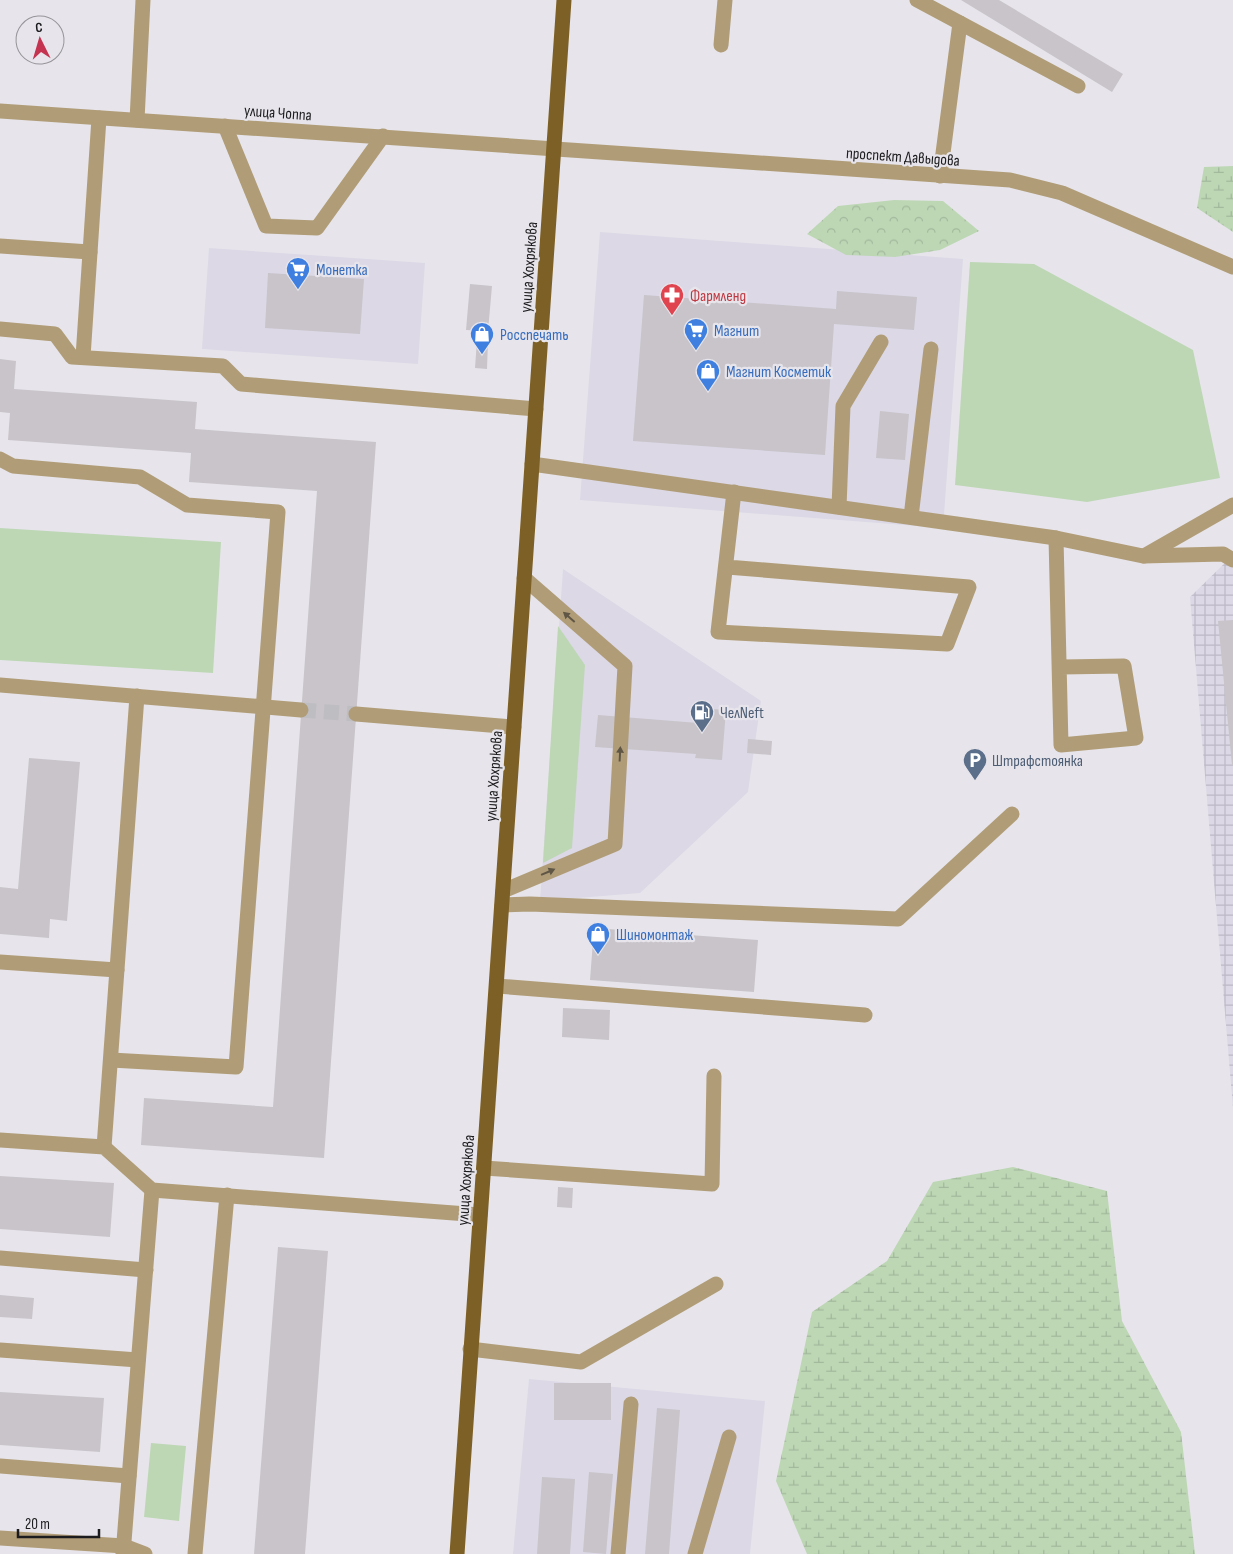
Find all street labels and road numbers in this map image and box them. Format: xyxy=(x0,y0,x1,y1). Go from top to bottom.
street label: улица Чоппа xyxy=(243,102,312,125)
street label: проспект Давыдова xyxy=(845,144,960,171)
street label: улица Хохрякова xyxy=(517,221,542,313)
street label: улица Хохрякова xyxy=(482,730,507,822)
street label: улица Хохрякова xyxy=(454,1134,479,1226)

